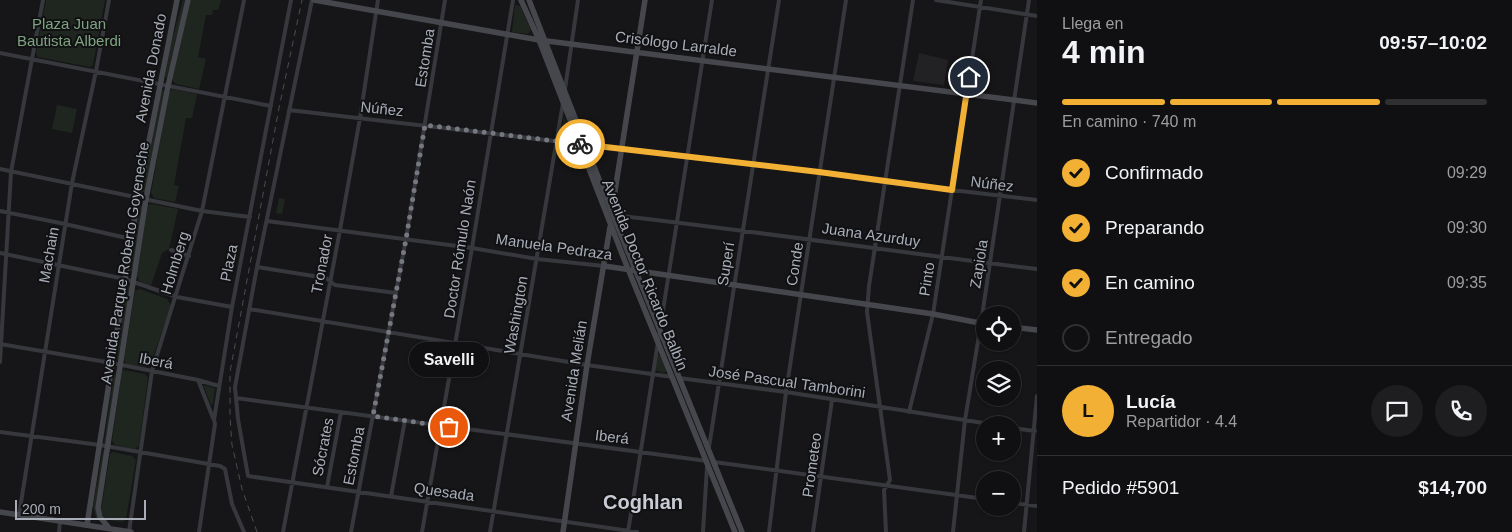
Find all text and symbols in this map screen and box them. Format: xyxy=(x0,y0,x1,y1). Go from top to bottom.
street label: Avenida Donado xyxy=(132,12,169,124)
park label: Plaza Juan Bautista Alberdi xyxy=(17,15,121,49)
text: Llega en xyxy=(1062,15,1123,32)
street label: Estomba xyxy=(411,27,438,88)
street label: Crisólogo Larralde xyxy=(614,28,738,59)
text: 09:57–10:02 xyxy=(1379,32,1487,53)
text: 4 min xyxy=(1062,34,1146,70)
pin xyxy=(948,56,990,98)
icon: home xyxy=(955,63,983,91)
street label: Núñez xyxy=(360,98,405,119)
text: En camino · 740 m xyxy=(1062,113,1196,130)
courier xyxy=(555,119,605,169)
icon: bike xyxy=(566,130,594,158)
street label: Avenida Parque Roberto Goyeneche xyxy=(97,141,152,385)
icon: check xyxy=(1062,159,1090,187)
text: Confirmado xyxy=(1105,162,1203,183)
text: 09:29 xyxy=(1447,164,1487,181)
street label: Núñez xyxy=(970,172,1015,195)
street label: Avenida Doctor Ricardo Balbín xyxy=(599,177,692,373)
street label: Doctor Rómulo Naón xyxy=(440,178,479,319)
icon: check xyxy=(1062,214,1090,242)
text: Preparando xyxy=(1105,217,1204,238)
street label: Juana Azurduy xyxy=(821,219,922,250)
text: 09:30 xyxy=(1447,219,1487,236)
street label: Machain xyxy=(35,226,62,284)
street label: Holmberg xyxy=(157,229,192,296)
street label: Manuela Pedraza xyxy=(495,230,614,263)
street label: Tronador xyxy=(307,233,336,295)
street label: Zapiola xyxy=(966,238,991,290)
street label: Superí xyxy=(714,240,737,287)
street label: Conde xyxy=(783,241,806,287)
street label: Plaza xyxy=(217,242,241,283)
street label: Pinto xyxy=(915,261,938,297)
icon: check xyxy=(1062,269,1090,297)
text: En camino xyxy=(1105,272,1195,293)
text: 09:35 xyxy=(1447,274,1487,291)
street label: Washington xyxy=(500,275,531,355)
map controls xyxy=(976,306,1021,516)
button: locate xyxy=(976,306,1021,351)
street label: Avenida Melián xyxy=(557,319,590,423)
text: Entregado xyxy=(1105,327,1193,348)
callout: Savelli xyxy=(409,342,489,377)
street label: Iberá xyxy=(138,349,175,372)
text: Savelli xyxy=(424,351,474,368)
button: layers xyxy=(976,361,1021,406)
street label: José Pascual Tamborini xyxy=(708,362,867,401)
button: chat xyxy=(1371,385,1423,437)
button: phone xyxy=(1435,385,1487,437)
text: Lucía xyxy=(1126,391,1176,412)
text: L xyxy=(1082,400,1094,421)
pin xyxy=(428,406,470,448)
icon: bag xyxy=(435,413,463,441)
text: Repartidor · 4.4 xyxy=(1126,413,1237,430)
street label: Sócrates xyxy=(309,416,337,478)
button: + xyxy=(976,416,1021,461)
street label: Estomba xyxy=(340,425,368,487)
street label: Iberá xyxy=(594,426,631,447)
street label: Prometeo xyxy=(799,432,824,498)
button: − xyxy=(976,471,1021,516)
text: Pedido #5901 xyxy=(1062,477,1179,498)
text: $14,700 xyxy=(1418,477,1487,498)
street label: Quesada xyxy=(413,479,476,504)
district label: Coghlan xyxy=(603,491,683,513)
scale bar xyxy=(15,497,146,520)
text: 200 m xyxy=(22,501,61,517)

